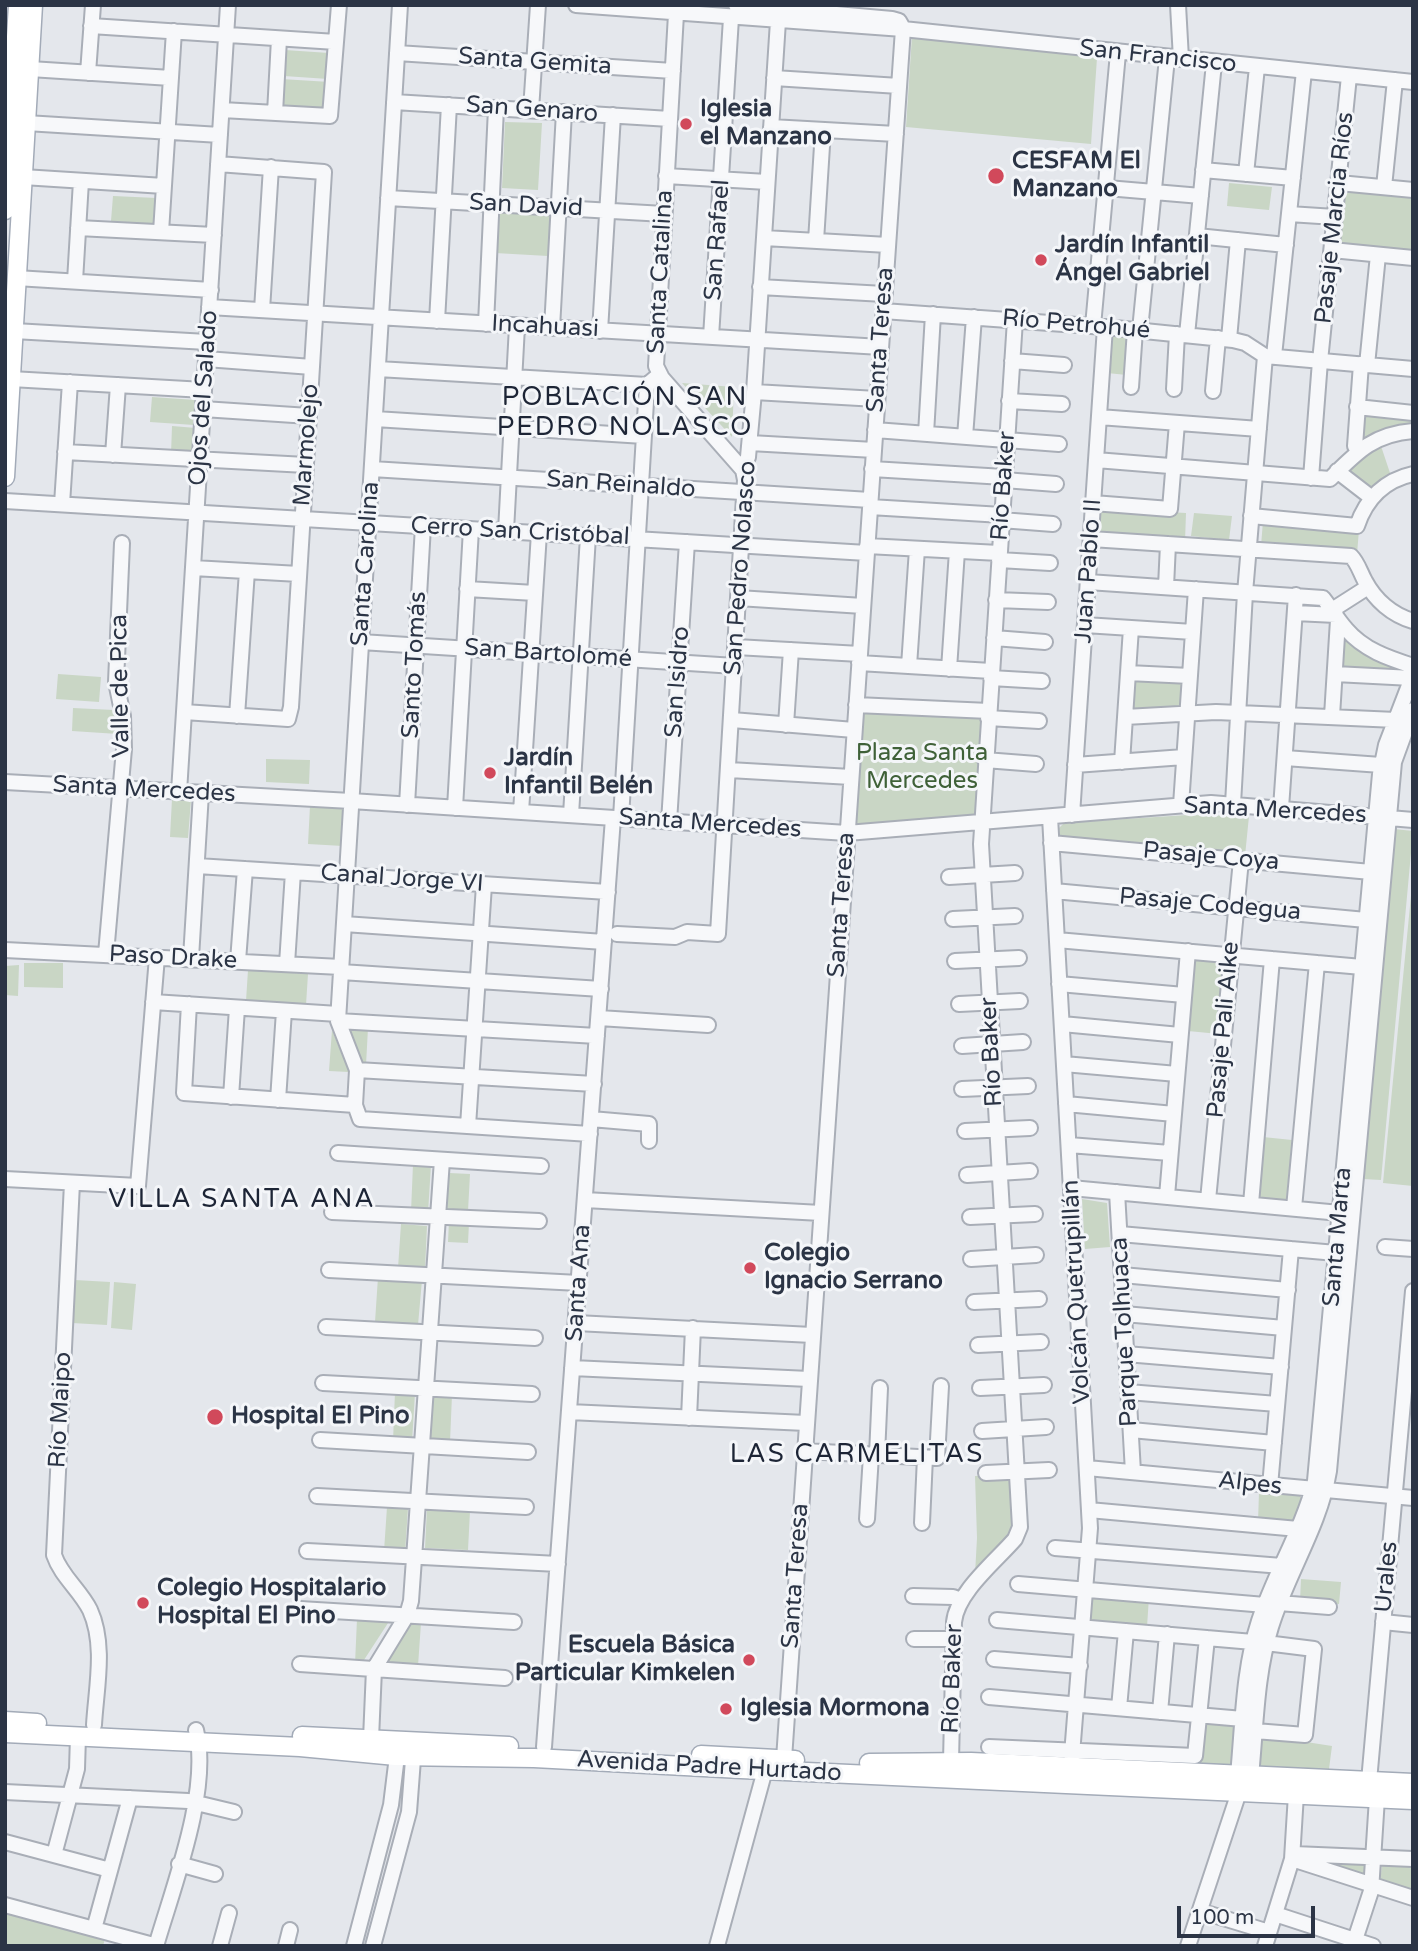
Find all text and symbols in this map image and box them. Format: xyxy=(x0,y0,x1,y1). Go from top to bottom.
street label: San Francisco xyxy=(1078,34,1238,80)
street label: Santa Gemita xyxy=(457,42,613,82)
street label: San Genaro xyxy=(465,91,599,129)
place label: Iglesia el Manzano xyxy=(700,96,832,152)
street label: Pasaje Marcia Ríos xyxy=(1310,111,1360,325)
marker: Iglesia el Manzano xyxy=(678,116,694,132)
place label: CESFAM El Manzano xyxy=(1012,148,1141,204)
marker: CESFAM El Manzano xyxy=(986,166,1006,186)
street label: San Rafael xyxy=(699,179,737,301)
street label: San David xyxy=(468,189,584,223)
street label: Santa Catalina xyxy=(642,189,680,355)
place label: Jardín Infantil Ángel Gabriel xyxy=(1055,232,1210,288)
marker: Jardín Infantil Ángel Gabriel xyxy=(1033,252,1049,268)
street label: Santa Teresa xyxy=(862,266,900,414)
street label: Río Petrohué xyxy=(1001,304,1151,346)
street label: Ojos del Salado xyxy=(183,309,225,487)
street label: Incahuasi xyxy=(491,310,599,344)
district label: POBLACIÓN SAN PEDRO NOLASCO xyxy=(498,382,752,444)
street label: Marmolejo xyxy=(288,383,326,507)
street label: Río Baker xyxy=(986,430,1022,542)
street label: San Pedro Nolasco xyxy=(719,460,763,676)
street label: San Reinaldo xyxy=(545,465,697,505)
street label: Santa Carolina xyxy=(346,481,386,647)
street label: Juan Pablo II xyxy=(1070,498,1108,644)
street label: Cerro San Cristóbal xyxy=(410,512,630,552)
street label: Santo Tomás xyxy=(397,591,433,739)
street label: Valle de Pica xyxy=(105,614,137,758)
street label: San Isidro xyxy=(660,625,696,739)
street label: San Bartolomé xyxy=(463,634,633,674)
park label: Plaza Santa Mercedes xyxy=(856,740,988,796)
place label: Jardín Infantil Belén xyxy=(504,745,653,801)
marker: Jardín Infantil Belén xyxy=(482,765,498,781)
street label: Santa Mercedes xyxy=(52,771,236,809)
street label: Santa Mercedes xyxy=(1183,792,1367,830)
street label: Santa Mercedes xyxy=(618,803,802,845)
street label: Santa Teresa xyxy=(823,831,861,979)
street label: Pasaje Coya xyxy=(1142,837,1280,877)
street label: Canal Jorge VI xyxy=(319,859,485,899)
street label: Pasaje Codegua xyxy=(1118,883,1302,927)
street label: Paso Drake xyxy=(108,940,238,976)
street label: Pasaje Pali Aike xyxy=(1202,940,1246,1120)
street label: Río Baker xyxy=(975,996,1009,1108)
street label: Santa Marta xyxy=(1318,1166,1358,1308)
street label: Volcán Quetrupillán xyxy=(1057,1179,1097,1405)
district label: VILLA SANTA ANA xyxy=(110,1184,374,1216)
street label: Santa Ana xyxy=(561,1223,597,1343)
street label: Parque Tolhuaca xyxy=(1106,1236,1144,1428)
place label: Colegio Ignacio Serrano xyxy=(764,1240,943,1296)
marker: Colegio Ignacio Serrano xyxy=(742,1260,758,1276)
street label: Río Maipo xyxy=(44,1351,78,1469)
place label: Hospital El Pino xyxy=(231,1403,410,1431)
marker: Hospital El Pino xyxy=(205,1407,225,1427)
district label: LAS CARMELITAS xyxy=(732,1439,982,1471)
street label: Alpes xyxy=(1217,1466,1283,1502)
street label: Santa Teresa xyxy=(777,1502,815,1650)
street label: Urales xyxy=(1370,1540,1404,1614)
place label: Colegio Hospitalario Hospital El Pino xyxy=(157,1575,386,1631)
marker: Colegio Hospitalario Hospital El Pino xyxy=(135,1595,151,1611)
street label: Río Baker xyxy=(937,1624,969,1734)
place label: Escuela Básica Particular Kimkelen xyxy=(515,1632,735,1688)
marker: Escuela Básica Particular Kimkelen xyxy=(741,1652,757,1668)
place label: Iglesia Mormona xyxy=(740,1695,930,1723)
marker: Iglesia Mormona xyxy=(718,1701,734,1717)
street label: Avenida Padre Hurtado xyxy=(576,1746,842,1788)
scale bar xyxy=(1180,1892,1318,1936)
text: 100 m xyxy=(1190,1905,1254,1930)

